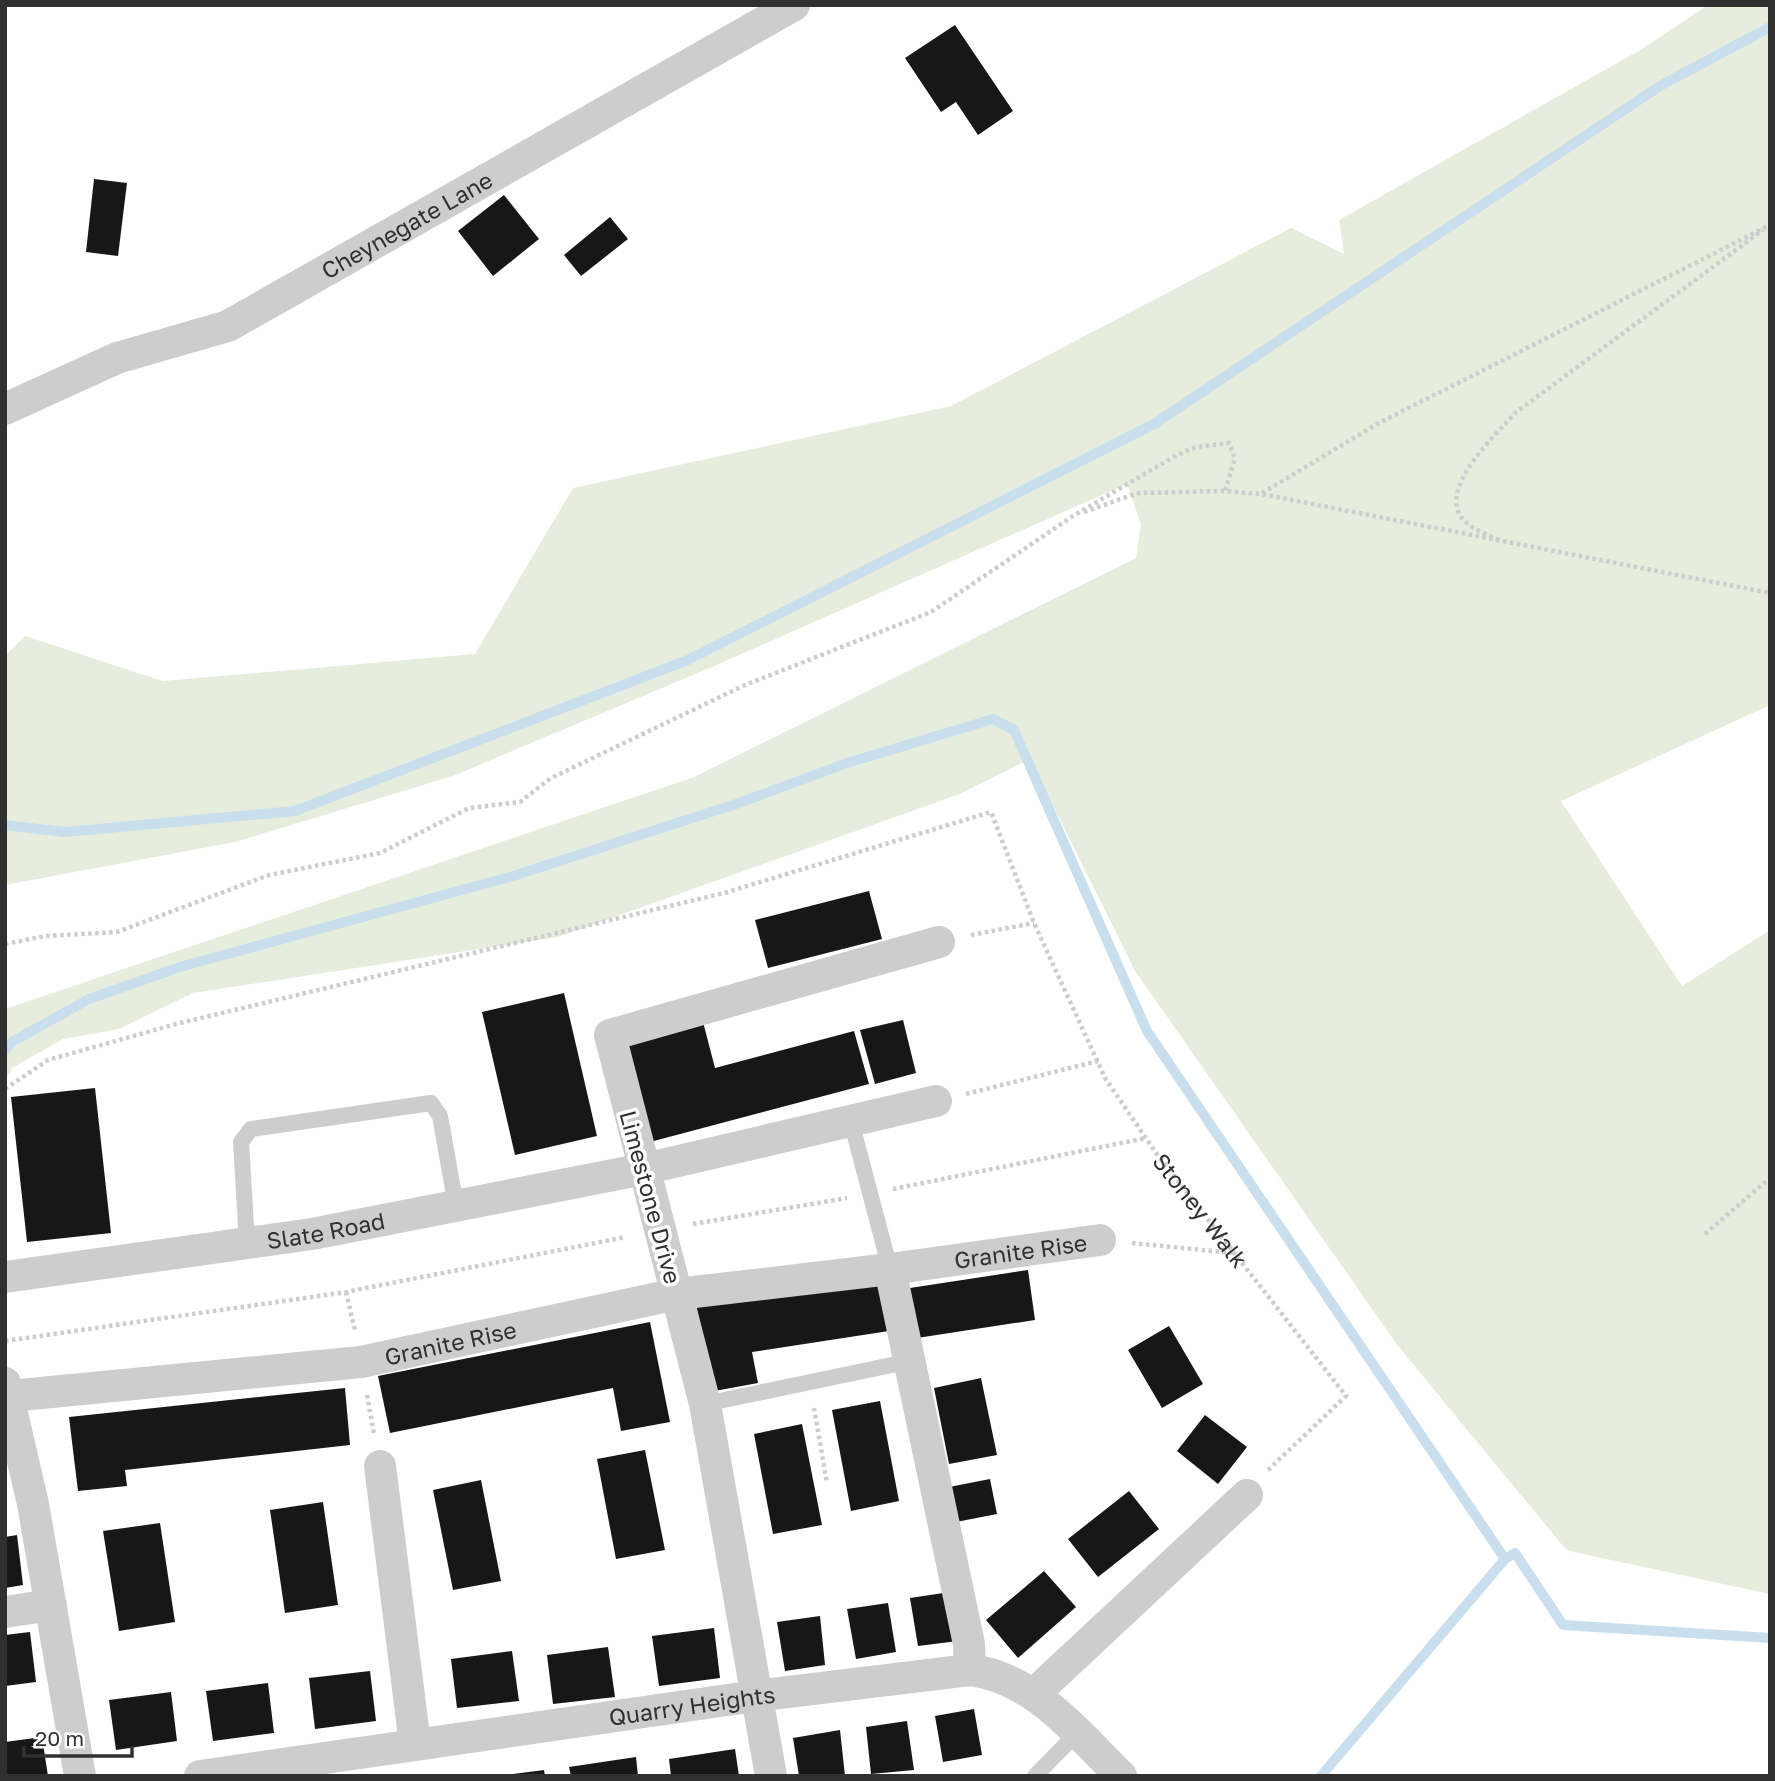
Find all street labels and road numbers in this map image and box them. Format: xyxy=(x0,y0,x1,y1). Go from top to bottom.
street label: Cheynegate Lane xyxy=(316,165,497,284)
street label: Limestone Drive xyxy=(614,1107,688,1287)
street label: Stoney Walk xyxy=(1147,1147,1254,1273)
street label: Slate Road xyxy=(265,1206,387,1254)
street label: Granite Rise xyxy=(952,1228,1089,1274)
street label: Granite Rise xyxy=(382,1315,519,1371)
street label: Quarry Heights xyxy=(607,1680,777,1731)

